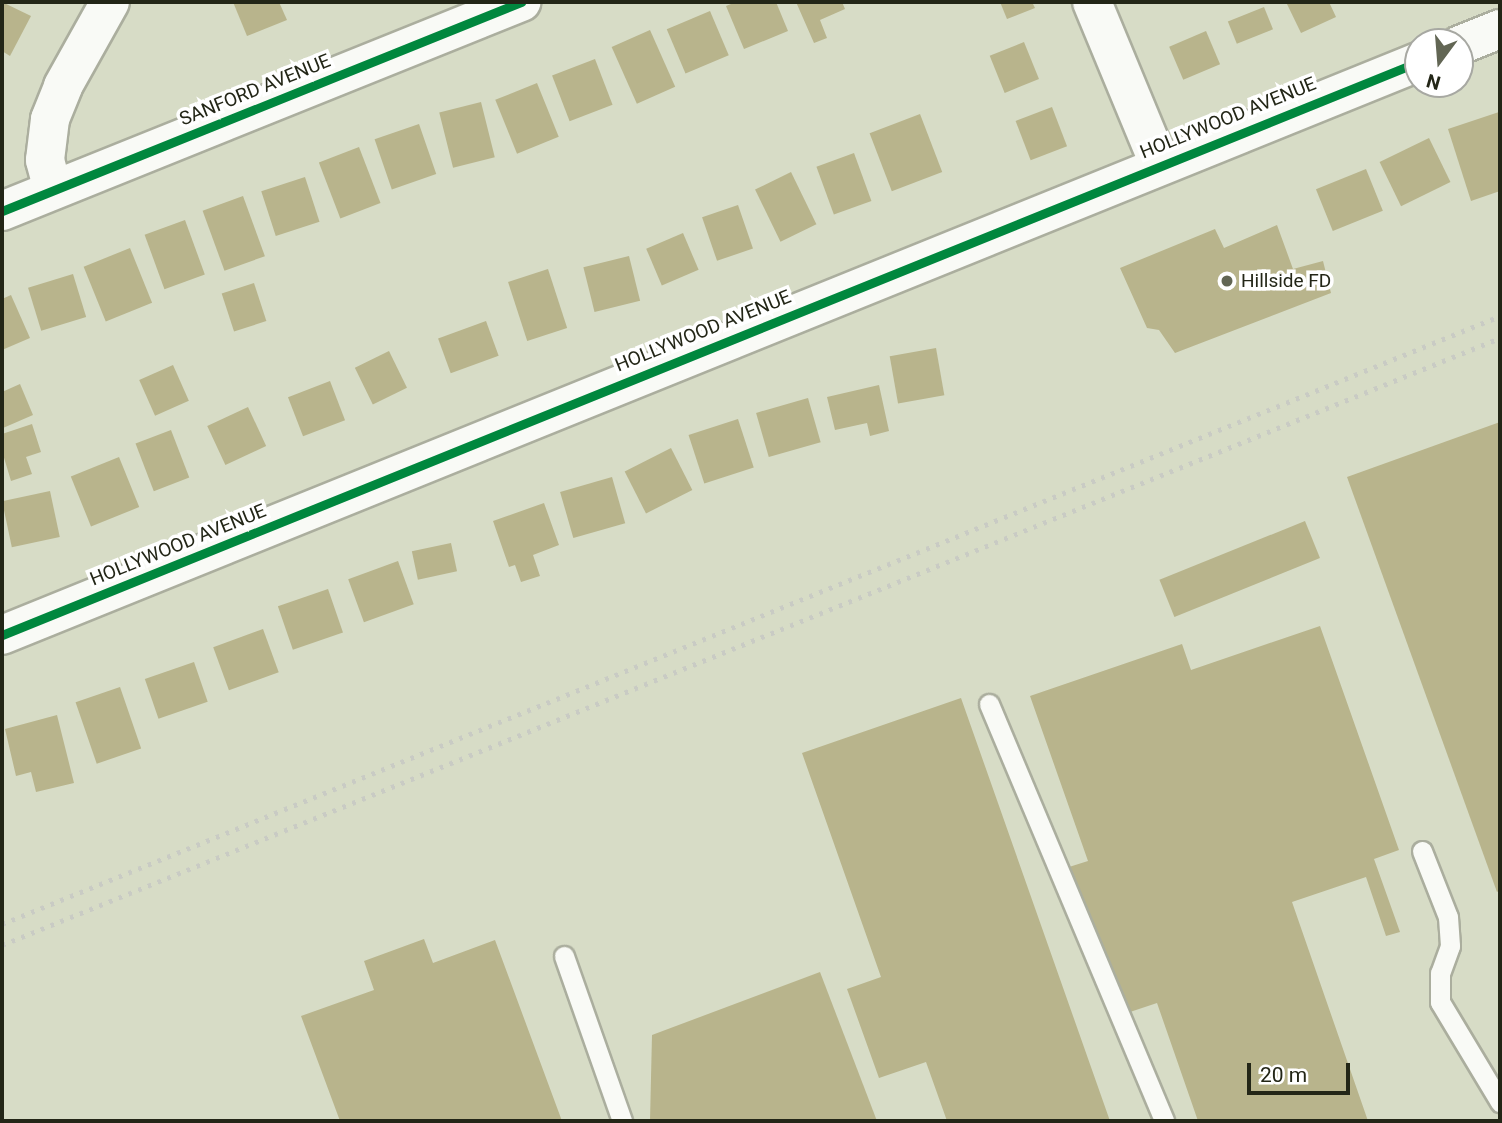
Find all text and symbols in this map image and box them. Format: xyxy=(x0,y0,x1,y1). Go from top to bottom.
north arrow xyxy=(1404,28,1474,98)
street label: SANFORD AVENUE xyxy=(176,49,334,131)
text: N xyxy=(1424,69,1443,95)
street label: HOLLYWOOD AVENUE xyxy=(1137,72,1319,164)
place label: Hillside FD xyxy=(1241,270,1331,292)
marker: Hillside FD xyxy=(1219,273,1235,289)
street label: HOLLYWOOD AVENUE xyxy=(612,285,794,377)
street label: HOLLYWOOD AVENUE xyxy=(87,499,269,591)
scale bar xyxy=(1250,1050,1353,1094)
text: 20 m xyxy=(1260,1063,1307,1087)

